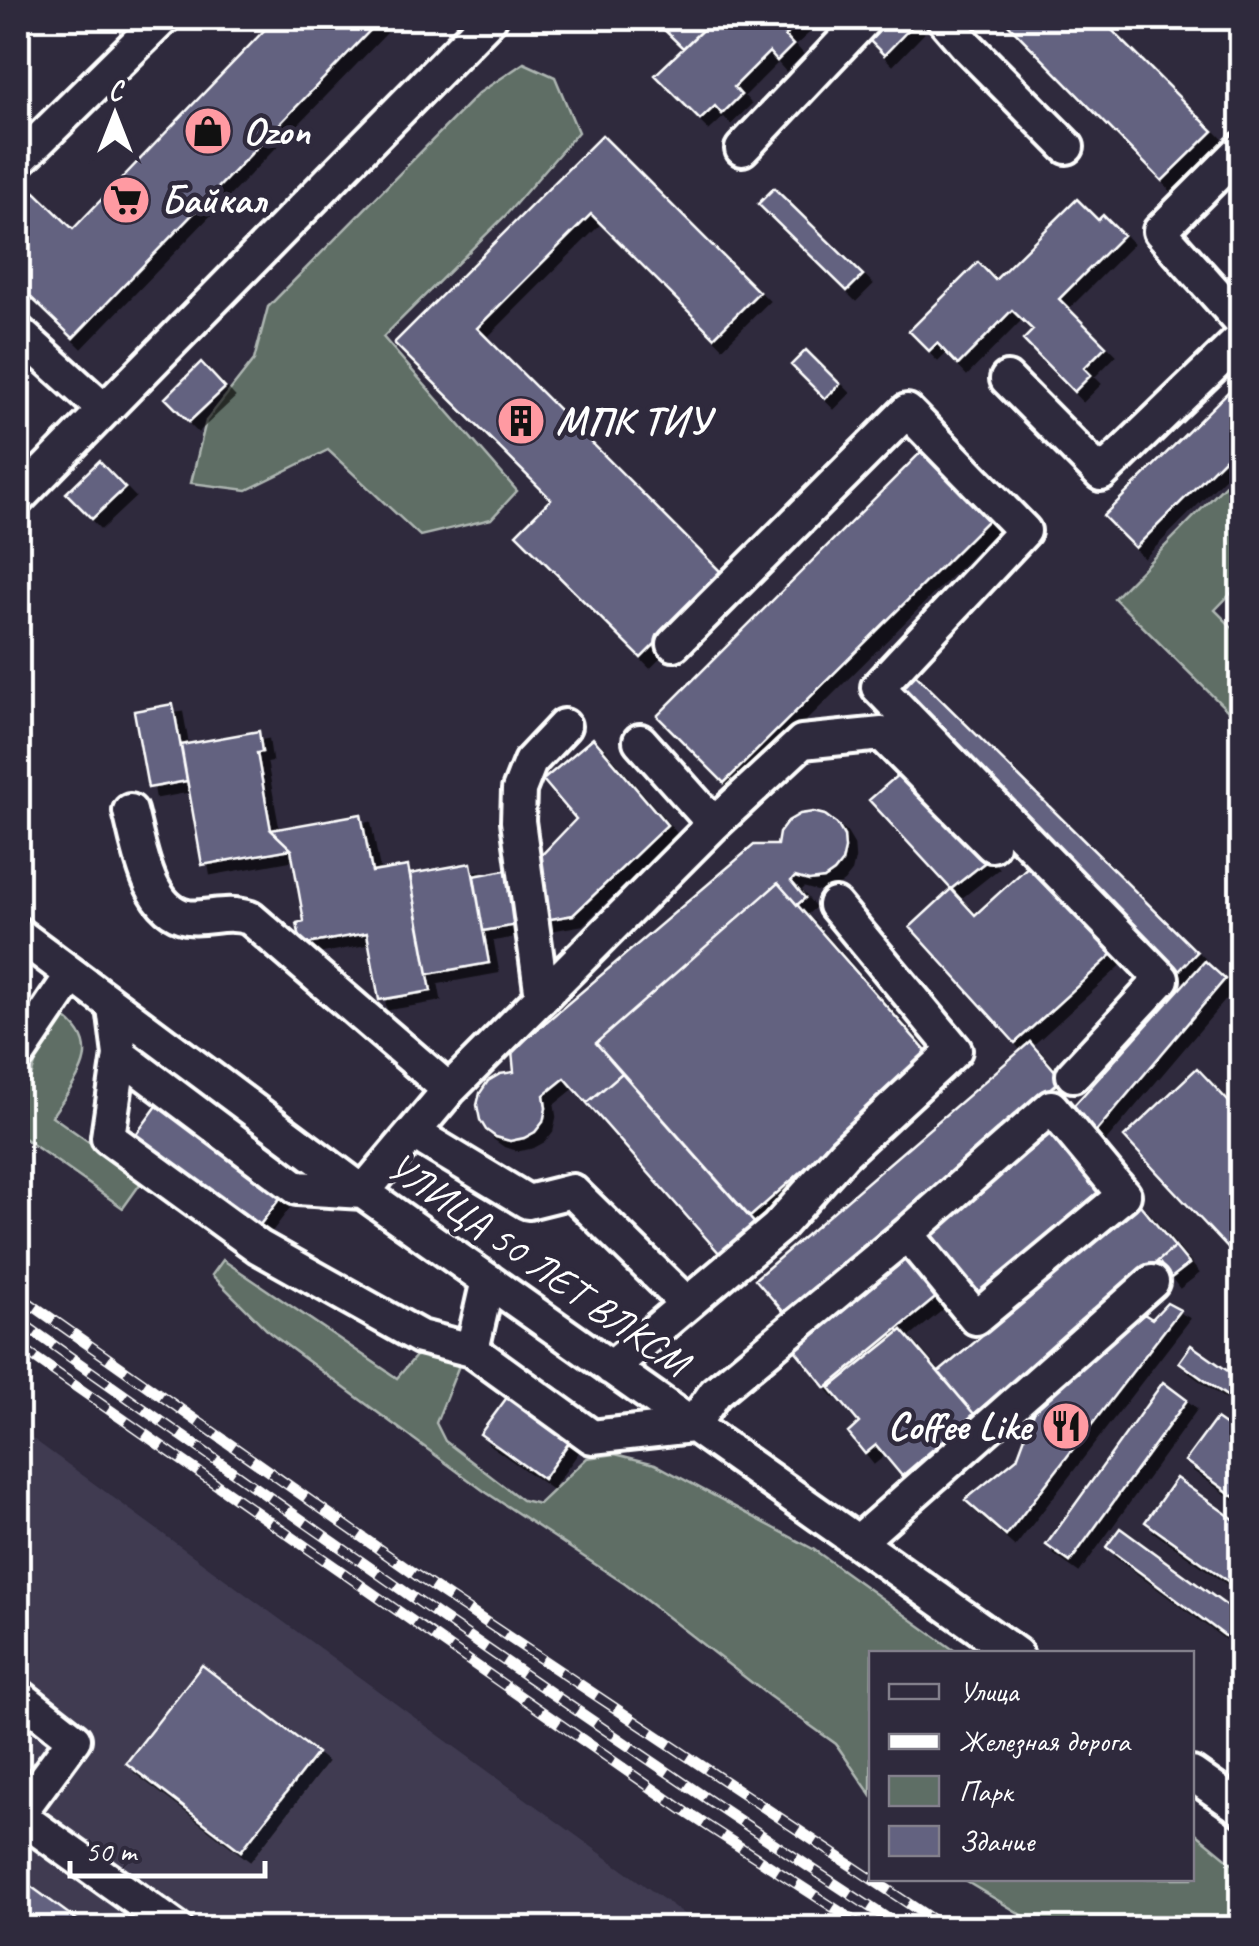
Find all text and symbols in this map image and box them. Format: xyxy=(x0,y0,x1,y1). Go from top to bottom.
north arrow xyxy=(65,65,165,165)
text: С xyxy=(108,73,125,108)
shop icon: Ozon xyxy=(182,105,234,157)
place label: Ozon xyxy=(243,106,310,156)
supermarket icon: Байкал xyxy=(100,174,152,226)
place label: Байкал xyxy=(161,175,268,225)
building icon: МПК ТИУ xyxy=(495,395,547,447)
place label: МПК ТИУ xyxy=(556,396,717,446)
street label: УЛИЦА 50 ЛЕТ ВЛКСМ xyxy=(377,1141,701,1389)
restaurant icon: Coffee Like xyxy=(1040,1400,1092,1452)
place label: Coffee Like xyxy=(888,1401,1034,1451)
legend xyxy=(869,1651,1194,1881)
text: Улица xyxy=(959,1672,1020,1710)
text: Железная дорога xyxy=(959,1722,1132,1760)
text: Парк xyxy=(959,1772,1015,1810)
scale bar xyxy=(70,1816,265,1878)
text: Здание xyxy=(959,1822,1036,1860)
text: 50 m xyxy=(85,1832,138,1870)

